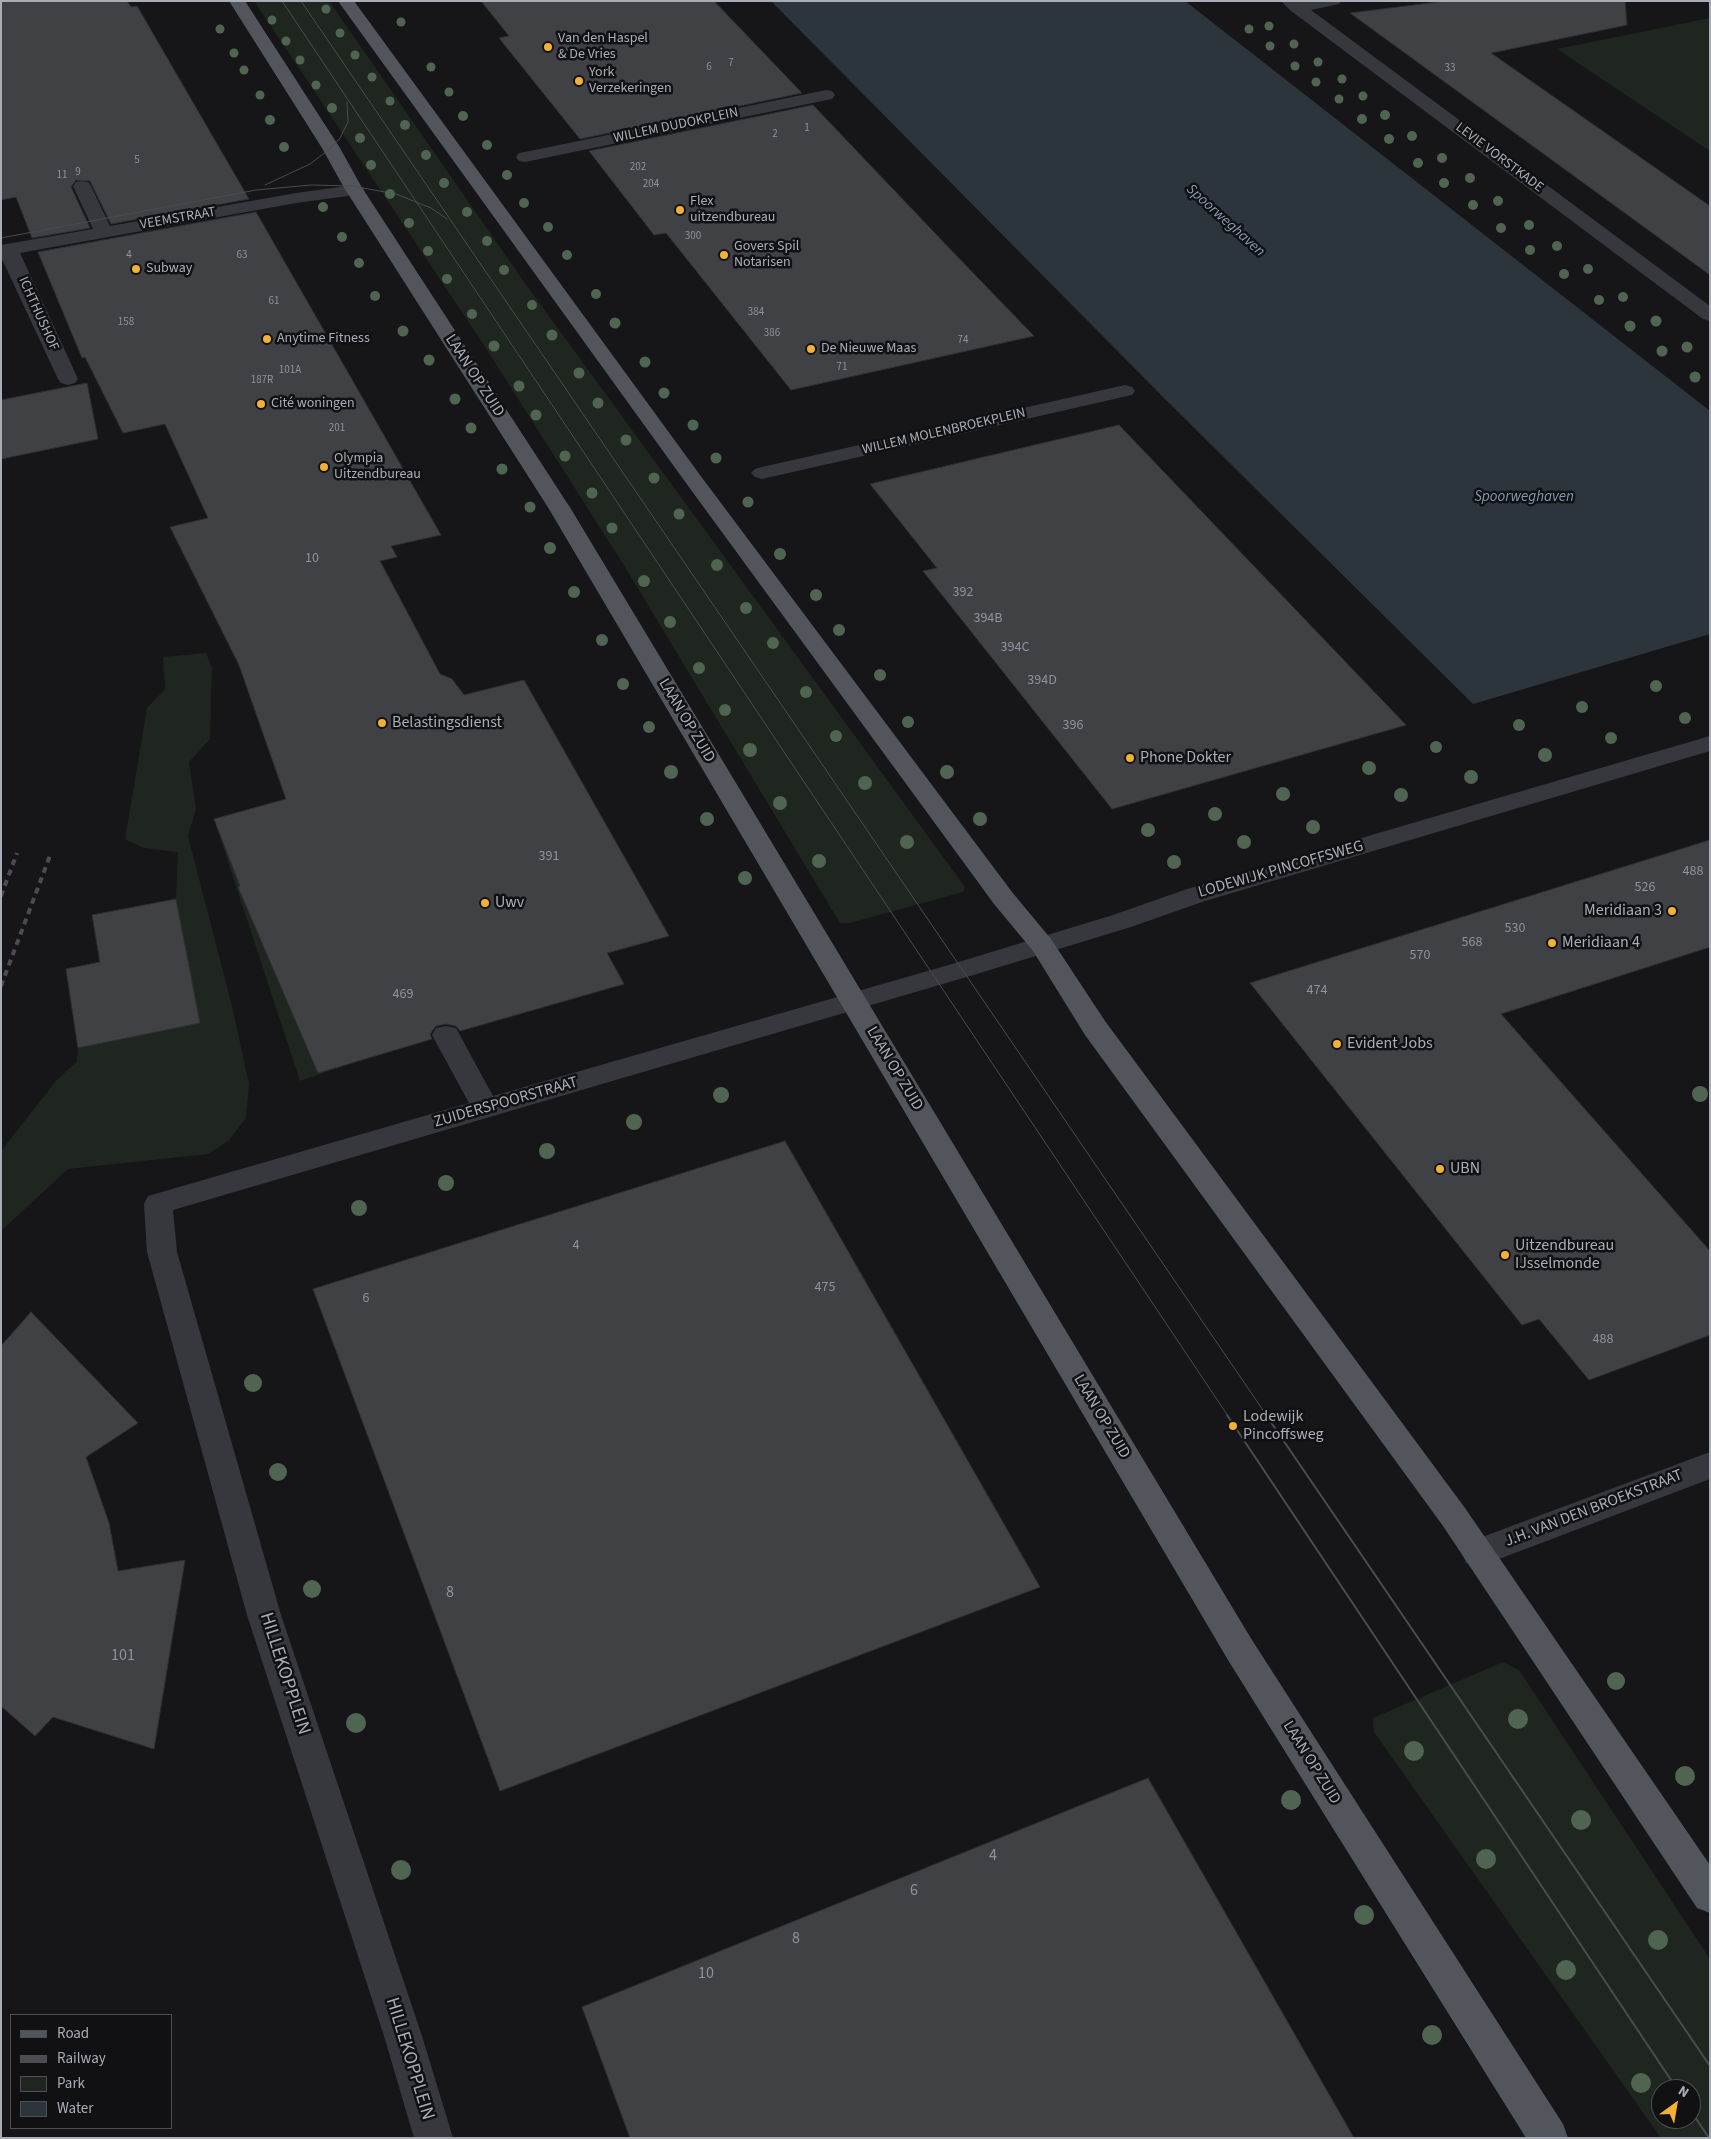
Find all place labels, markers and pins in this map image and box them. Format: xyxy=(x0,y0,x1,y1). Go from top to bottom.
place label: Van den Haspel & De Vries xyxy=(558,31,648,64)
marker: Van den Haspel & De Vries xyxy=(542,41,554,53)
place label: York Verzekeringen xyxy=(589,65,672,98)
marker: York Verzekeringen xyxy=(573,75,585,87)
place label: Flex uitzendbureau xyxy=(690,194,775,226)
marker: Flex uitzendbureau xyxy=(674,204,686,216)
place label: Govers Spil Notarisen xyxy=(734,239,799,272)
marker: Govers Spil Notarisen xyxy=(718,249,730,261)
place label: Subway xyxy=(146,261,192,277)
marker: Subway xyxy=(130,263,142,275)
place label: Anytime Fitness xyxy=(277,331,370,347)
marker: Anytime Fitness xyxy=(261,333,273,345)
place label: De Nieuwe Maas xyxy=(821,341,916,357)
marker: De Nieuwe Maas xyxy=(805,343,817,355)
place label: Cité woningen xyxy=(271,396,355,412)
marker: Cité woningen xyxy=(255,398,267,410)
place label: Olympia Uitzendbureau xyxy=(334,451,421,484)
marker: Olympia Uitzendbureau xyxy=(318,461,330,473)
place label: Belastingsdienst xyxy=(392,713,502,733)
marker: Belastingsdienst xyxy=(376,717,388,729)
place label: Phone Dokter xyxy=(1140,748,1231,768)
marker: Phone Dokter xyxy=(1124,752,1136,764)
place label: Uwv xyxy=(495,893,524,913)
marker: Uwv xyxy=(479,897,491,909)
place label: Meridiaan 3 xyxy=(1584,901,1662,921)
marker: Meridiaan 3 xyxy=(1666,905,1678,917)
place label: Meridiaan 4 xyxy=(1562,933,1640,953)
marker: Meridiaan 4 xyxy=(1546,937,1558,949)
place label: Evident Jobs xyxy=(1347,1034,1433,1054)
marker: Evident Jobs xyxy=(1331,1038,1343,1050)
place label: UBN xyxy=(1450,1159,1480,1179)
marker: UBN xyxy=(1434,1163,1446,1175)
place label: Uitzendbureau IJsselmonde xyxy=(1515,1236,1614,1274)
marker: Uitzendbureau IJsselmonde xyxy=(1499,1249,1511,1261)
place label: Lodewijk Pincoffsweg xyxy=(1243,1407,1324,1445)
marker: Lodewijk Pincoffsweg xyxy=(1227,1420,1239,1432)

